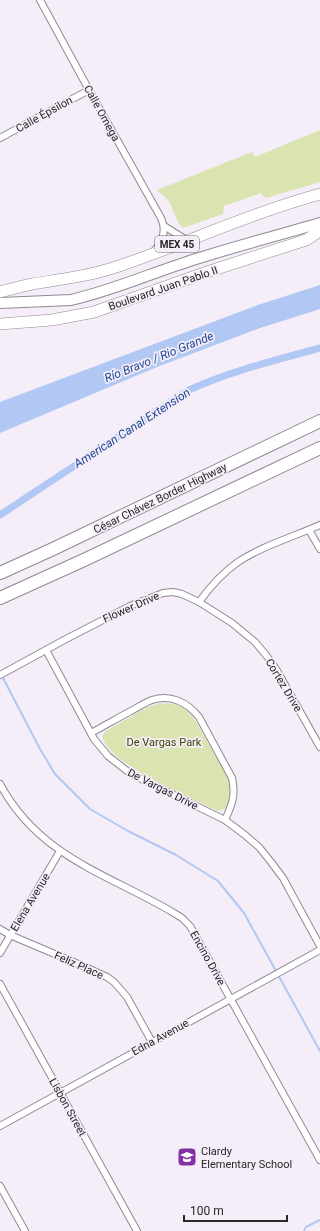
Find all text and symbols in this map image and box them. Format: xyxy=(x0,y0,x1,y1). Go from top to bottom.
street label: Calle Omega xyxy=(81,83,122,144)
street label: Calle Épsilon xyxy=(14,94,75,135)
road number: MEX 45 xyxy=(155,236,199,252)
street label: Boulevard Juan Pablo II xyxy=(107,264,220,313)
water label: Río Bravo / Rio Grande xyxy=(102,329,216,385)
water label: American Canal Extension xyxy=(70,385,193,471)
street label: César Chávez Border Highway xyxy=(91,460,230,536)
street label: Flower Drive xyxy=(101,589,162,626)
street label: Cortez Drive xyxy=(263,656,305,714)
park label: De Vargas Park xyxy=(127,736,202,749)
street label: De Vargas Drive xyxy=(125,766,200,813)
street label: Elena Avenue xyxy=(8,871,53,934)
street label: Encino Drive xyxy=(187,929,228,988)
street label: Feliz Place xyxy=(52,949,106,982)
street label: Edna Avenue xyxy=(129,1016,191,1058)
street label: Lisbon Street xyxy=(46,1076,89,1139)
place label: Clardy Elementary School xyxy=(201,1145,292,1171)
school or university icon: Clardy Elementary School xyxy=(176,1146,198,1168)
scale bar xyxy=(184,1197,287,1223)
text: 100 m xyxy=(190,1204,224,1218)

